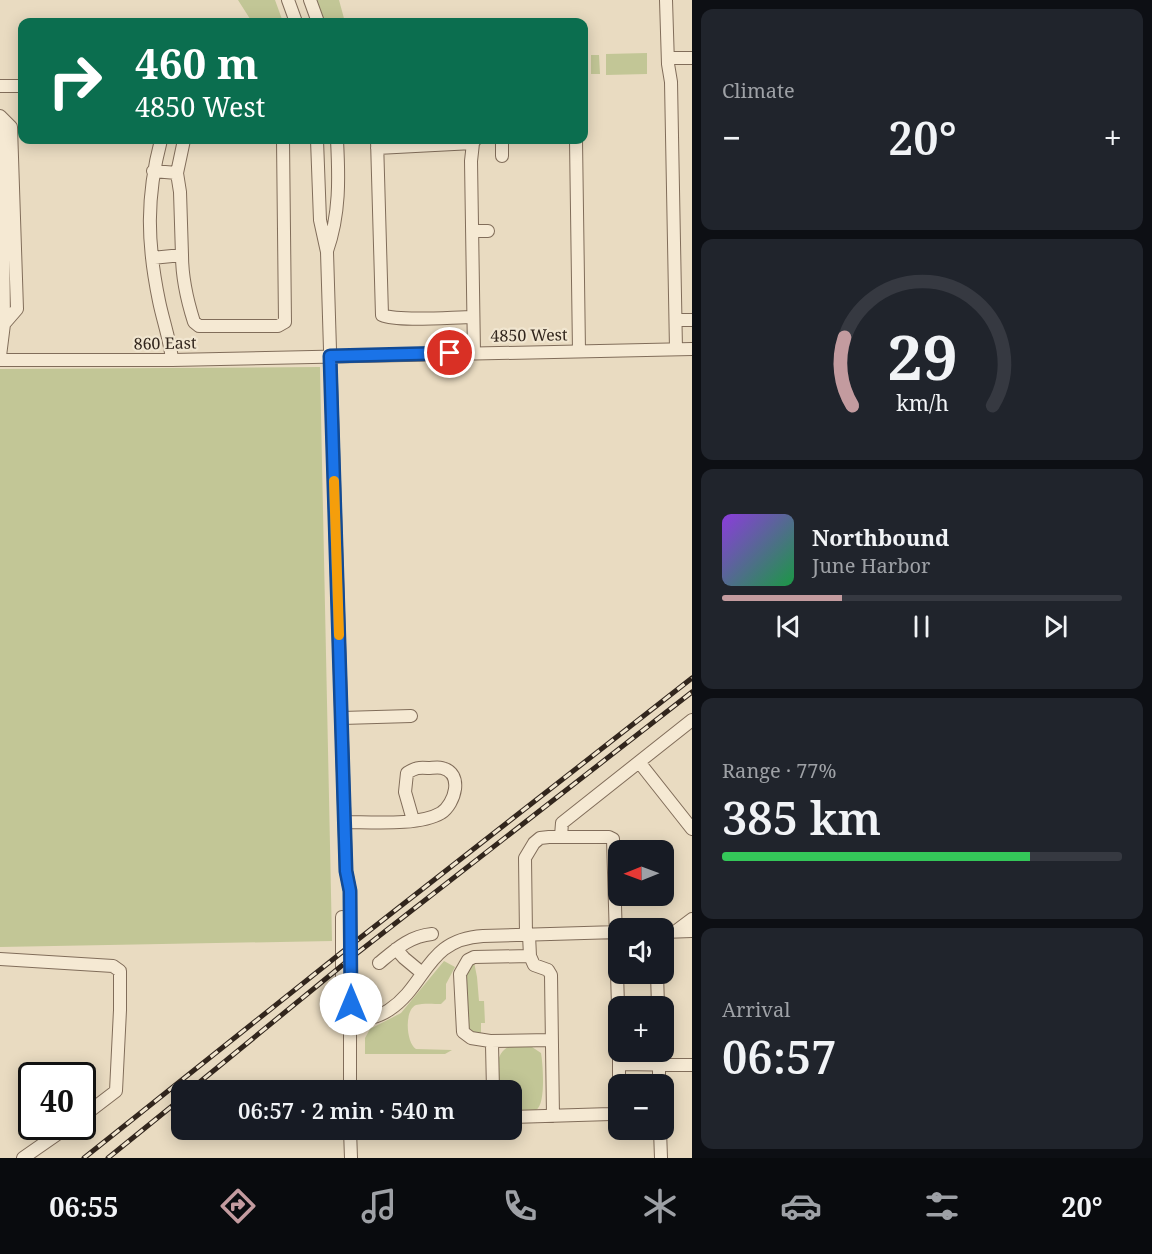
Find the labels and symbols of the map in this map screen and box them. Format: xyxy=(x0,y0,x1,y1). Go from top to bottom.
street label: 4850 West xyxy=(490,323,568,347)
pin xyxy=(424,327,475,378)
street label: 860 East xyxy=(133,331,197,355)
north arrow xyxy=(608,840,674,906)
position arrow xyxy=(319,972,383,1036)
speed limit sign: 40 xyxy=(18,1062,96,1140)

